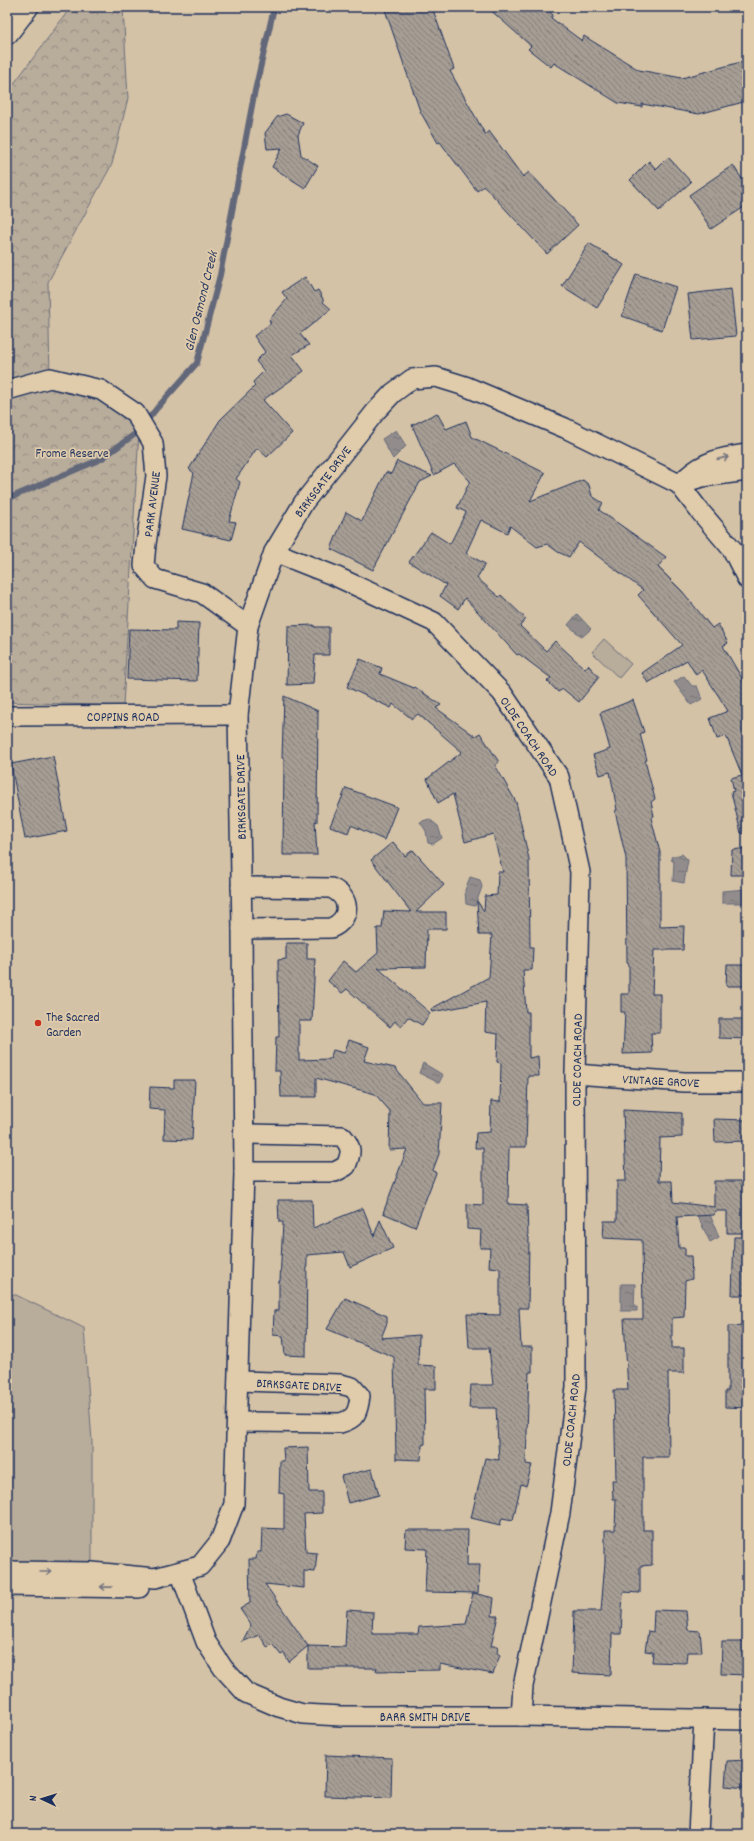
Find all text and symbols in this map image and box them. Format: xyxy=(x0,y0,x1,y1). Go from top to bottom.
water label: Glen Osmond Creek xyxy=(180,248,224,354)
street label: BIRKSGATE DRIVE xyxy=(291,443,357,522)
park label: Frome Reserve xyxy=(35,445,109,464)
one-way arrow xyxy=(716,454,729,462)
street label: PARK AVENUE xyxy=(140,470,167,538)
street label: OLDE COACH ROAD xyxy=(494,694,562,781)
street label: COPPINS ROAD xyxy=(87,709,160,728)
street label: BIRKSGATE DRIVE xyxy=(232,754,253,840)
place label: The Sacred Garden xyxy=(46,1009,100,1043)
street label: OLDE COACH ROAD xyxy=(568,1013,589,1107)
marker: The Sacred Garden xyxy=(33,1018,43,1028)
street label: VINTAGE GROVE xyxy=(622,1071,700,1094)
street label: OLDE COACH ROAD xyxy=(558,1373,587,1468)
street label: BIRKSGATE DRIVE xyxy=(256,1375,342,1398)
one-way arrow xyxy=(39,1568,52,1576)
one-way arrow xyxy=(100,1583,113,1591)
street label: BARR SMITH DRIVE xyxy=(380,1709,470,1728)
north arrow xyxy=(22,1779,62,1819)
text: N xyxy=(26,1795,42,1802)

